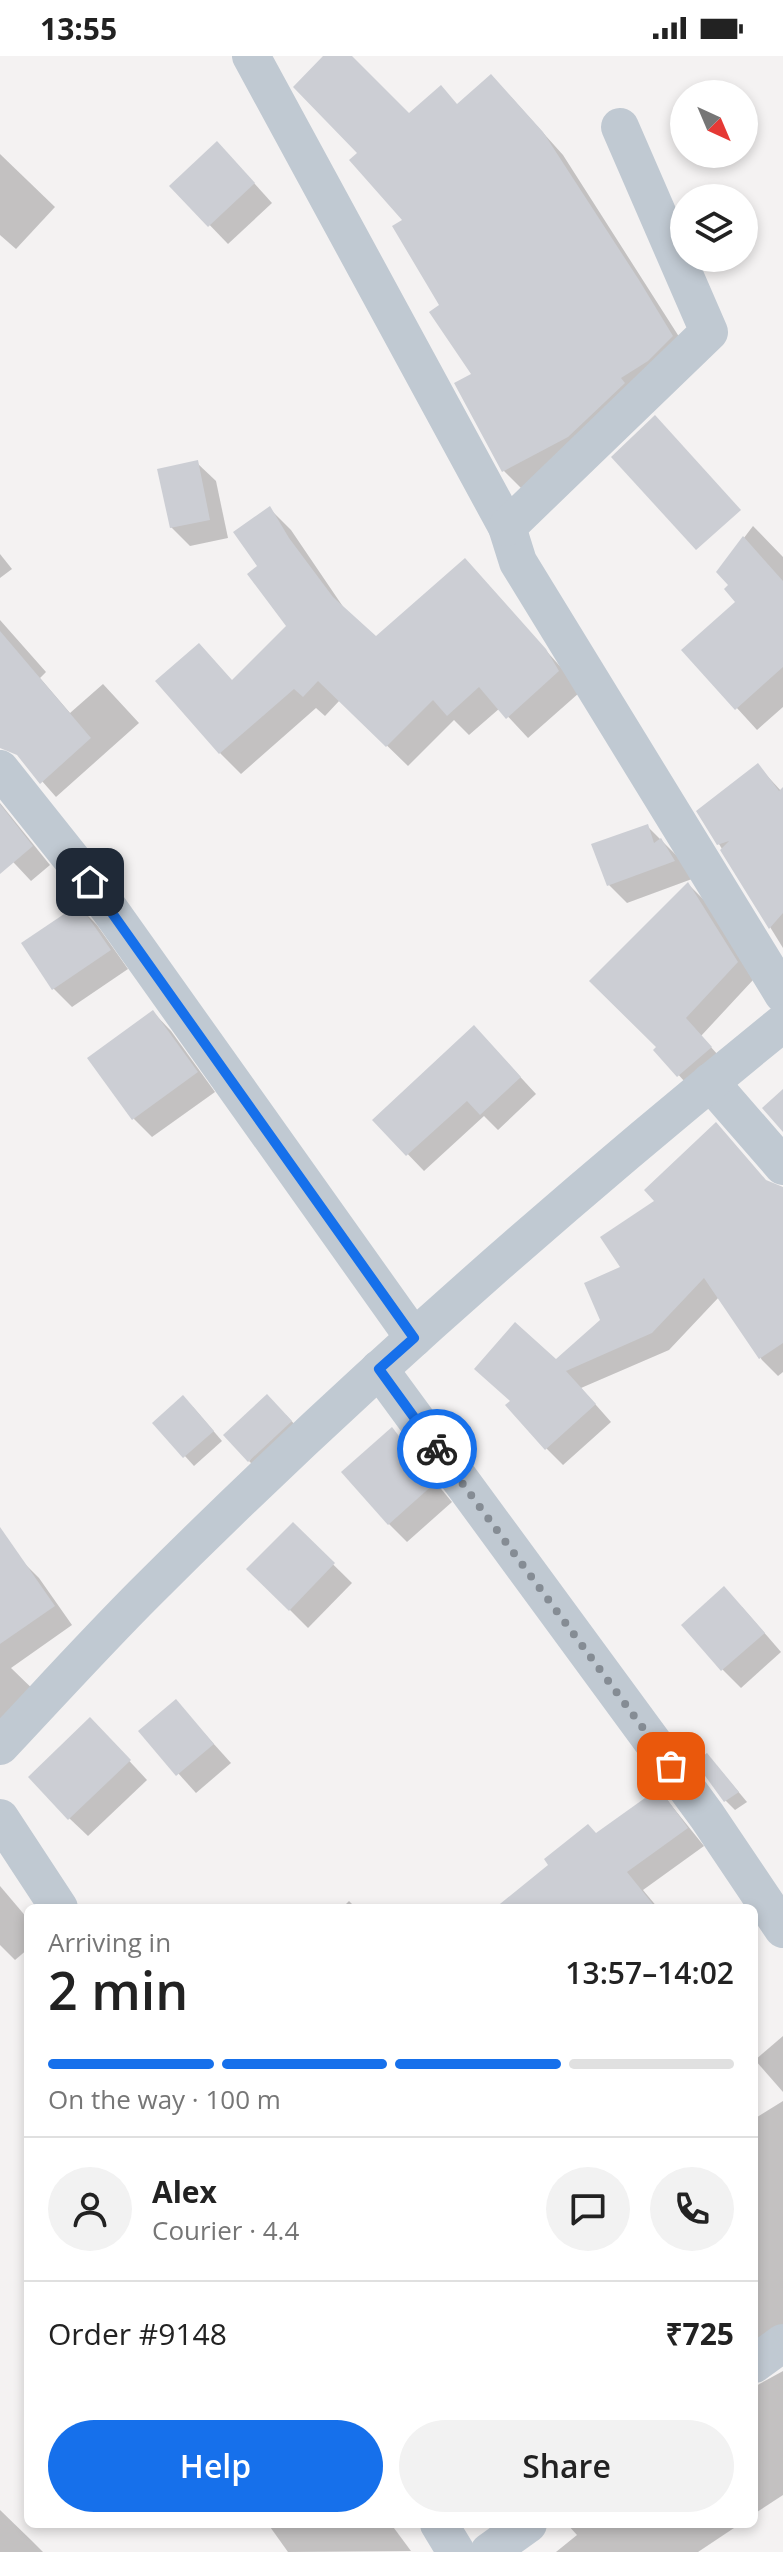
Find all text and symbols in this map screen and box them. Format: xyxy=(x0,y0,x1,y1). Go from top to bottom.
text: 13:55 xyxy=(40,8,117,49)
north arrow xyxy=(670,80,758,168)
map controls xyxy=(670,80,758,272)
button: layers xyxy=(670,184,758,272)
pin xyxy=(56,848,124,916)
icon: home xyxy=(68,860,112,904)
courier xyxy=(397,1409,477,1489)
icon: bike xyxy=(415,1427,459,1471)
pin xyxy=(637,1732,705,1800)
icon: bag xyxy=(649,1744,693,1788)
text: Arriving in xyxy=(48,1924,171,1960)
text: 13:57–14:02 xyxy=(565,1952,734,1993)
text: 2 min xyxy=(48,1954,188,2025)
text: On the way · 100 m xyxy=(48,2081,281,2117)
button: person xyxy=(48,2167,132,2251)
button: chat xyxy=(546,2167,630,2251)
button: phone xyxy=(650,2167,734,2251)
text: Alex xyxy=(152,2171,217,2212)
text: Courier · 4.4 xyxy=(152,2212,299,2248)
text: Order #9148 xyxy=(48,2313,227,2354)
text: ₹725 xyxy=(665,2313,734,2354)
button: Help xyxy=(48,2420,383,2512)
button: Share xyxy=(399,2420,734,2512)

